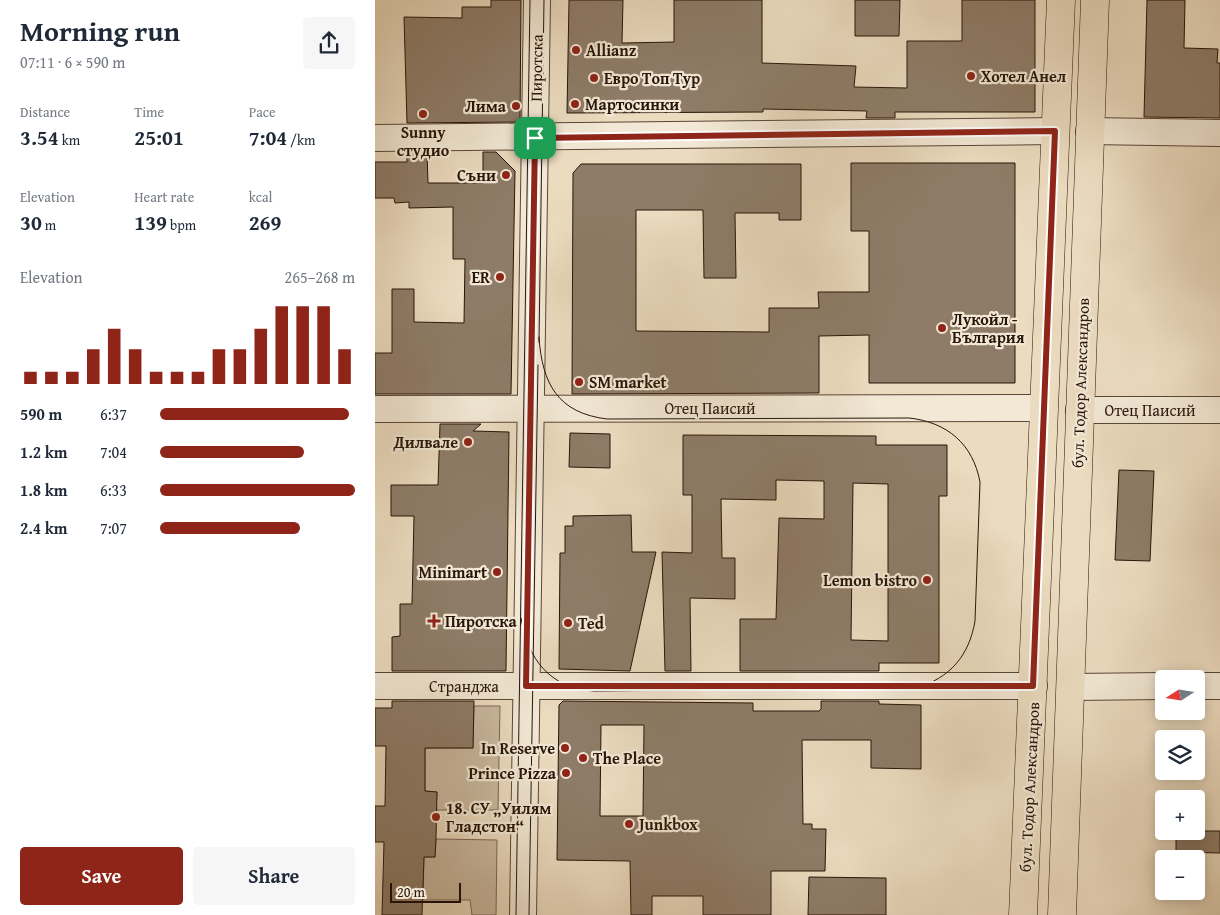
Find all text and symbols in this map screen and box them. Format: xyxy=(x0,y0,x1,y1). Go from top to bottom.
text: Morning run xyxy=(20,10,180,51)
button: share xyxy=(303,17,355,69)
street label: Пиротска xyxy=(523,34,549,102)
place label: Allianz xyxy=(586,38,637,62)
marker: Allianz xyxy=(570,44,582,56)
text: 07:11 · 6 × 590 m xyxy=(20,50,125,74)
place label: Хотел Анел xyxy=(981,64,1067,88)
place label: Евро Топ Тур xyxy=(604,66,700,90)
marker: Хотел Анел xyxy=(965,70,977,82)
marker: Евро Топ Тур xyxy=(588,72,600,84)
place label: Мартосинки xyxy=(585,92,679,116)
place label: Лима xyxy=(465,94,507,118)
marker: Мартосинки xyxy=(569,98,581,110)
marker: Лима xyxy=(510,100,522,112)
text: Distance xyxy=(20,102,70,122)
text: Time xyxy=(134,102,164,122)
text: Pace xyxy=(249,102,276,122)
marker: Sunny студио xyxy=(417,108,429,120)
pin xyxy=(514,117,556,159)
place label: Sunny студио xyxy=(397,120,450,162)
text: 3.54 xyxy=(20,122,59,153)
text: 25:01 xyxy=(134,122,184,153)
text: 7:04 xyxy=(249,122,287,153)
icon: arrive xyxy=(521,124,549,152)
text: km xyxy=(59,130,80,150)
text: /km xyxy=(287,130,315,150)
place label: Съни xyxy=(457,163,496,187)
marker: Съни xyxy=(500,169,512,181)
text: Elevation xyxy=(20,187,75,207)
text: Heart rate xyxy=(134,187,194,207)
text: kcal xyxy=(249,187,273,207)
text: 30 xyxy=(20,207,42,238)
text: 139 xyxy=(134,207,167,238)
text: 269 xyxy=(249,207,281,238)
text: m xyxy=(42,215,56,235)
text: bpm xyxy=(167,215,196,235)
text: Elevation xyxy=(20,265,83,289)
text: 265–268 m xyxy=(285,265,355,289)
place label: ER xyxy=(472,265,490,289)
marker: ER xyxy=(494,271,506,283)
street label: бул. Тодор Александров xyxy=(1065,297,1095,469)
place label: Лукойл - България xyxy=(952,307,1025,349)
marker: Лукойл - България xyxy=(936,322,948,334)
place label: SM market xyxy=(589,370,667,394)
marker: SM market xyxy=(573,376,585,388)
street label: Отец Паисий xyxy=(664,396,756,420)
street label: Отец Паисий xyxy=(1104,398,1196,422)
text: 590 m xyxy=(20,402,62,426)
text: 6:37 xyxy=(100,402,127,426)
place label: Дилвале xyxy=(393,430,458,454)
marker: Дилвале xyxy=(462,436,474,448)
text: 1.2 km xyxy=(20,440,67,464)
text: 7:04 xyxy=(100,440,127,464)
text: 1.8 km xyxy=(20,478,67,502)
text: 6:33 xyxy=(100,478,127,502)
text: 2.4 km xyxy=(20,516,67,540)
text: 7:07 xyxy=(100,516,127,540)
place label: Minimart xyxy=(419,560,487,584)
marker: Minimart xyxy=(491,566,503,578)
place label: Lemon bistro xyxy=(823,568,917,592)
marker: Lemon bistro xyxy=(921,574,933,586)
place label: Пиротска xyxy=(445,609,518,633)
place label: Ted xyxy=(578,611,605,635)
marker: Пиротска xyxy=(427,614,441,628)
marker: Ted xyxy=(562,617,574,629)
north arrow xyxy=(1155,670,1205,720)
map controls xyxy=(1155,670,1205,900)
street label: Странджа xyxy=(429,674,499,698)
street label: бул. Тодор Александров xyxy=(1013,701,1045,873)
button: layers xyxy=(1155,730,1205,780)
place label: In Reserve xyxy=(481,736,555,760)
marker: In Reserve xyxy=(559,742,571,754)
place label: The Place xyxy=(593,746,661,770)
marker: The Place xyxy=(577,752,589,764)
place label: Prince Pizza xyxy=(468,761,557,785)
marker: Prince Pizza xyxy=(560,767,572,779)
button: + xyxy=(1155,790,1205,840)
place label: 18. СУ „Уилям Гладстон“ xyxy=(446,796,551,838)
marker: 18. СУ „Уилям Гладстон“ xyxy=(430,811,442,823)
place label: Junkbox xyxy=(636,812,698,836)
marker: Junkbox xyxy=(623,818,635,830)
button: Save xyxy=(20,847,183,905)
button: Share xyxy=(193,847,355,905)
button: − xyxy=(1155,850,1205,900)
scale bar xyxy=(390,880,461,903)
text: 20 m xyxy=(397,882,425,902)

